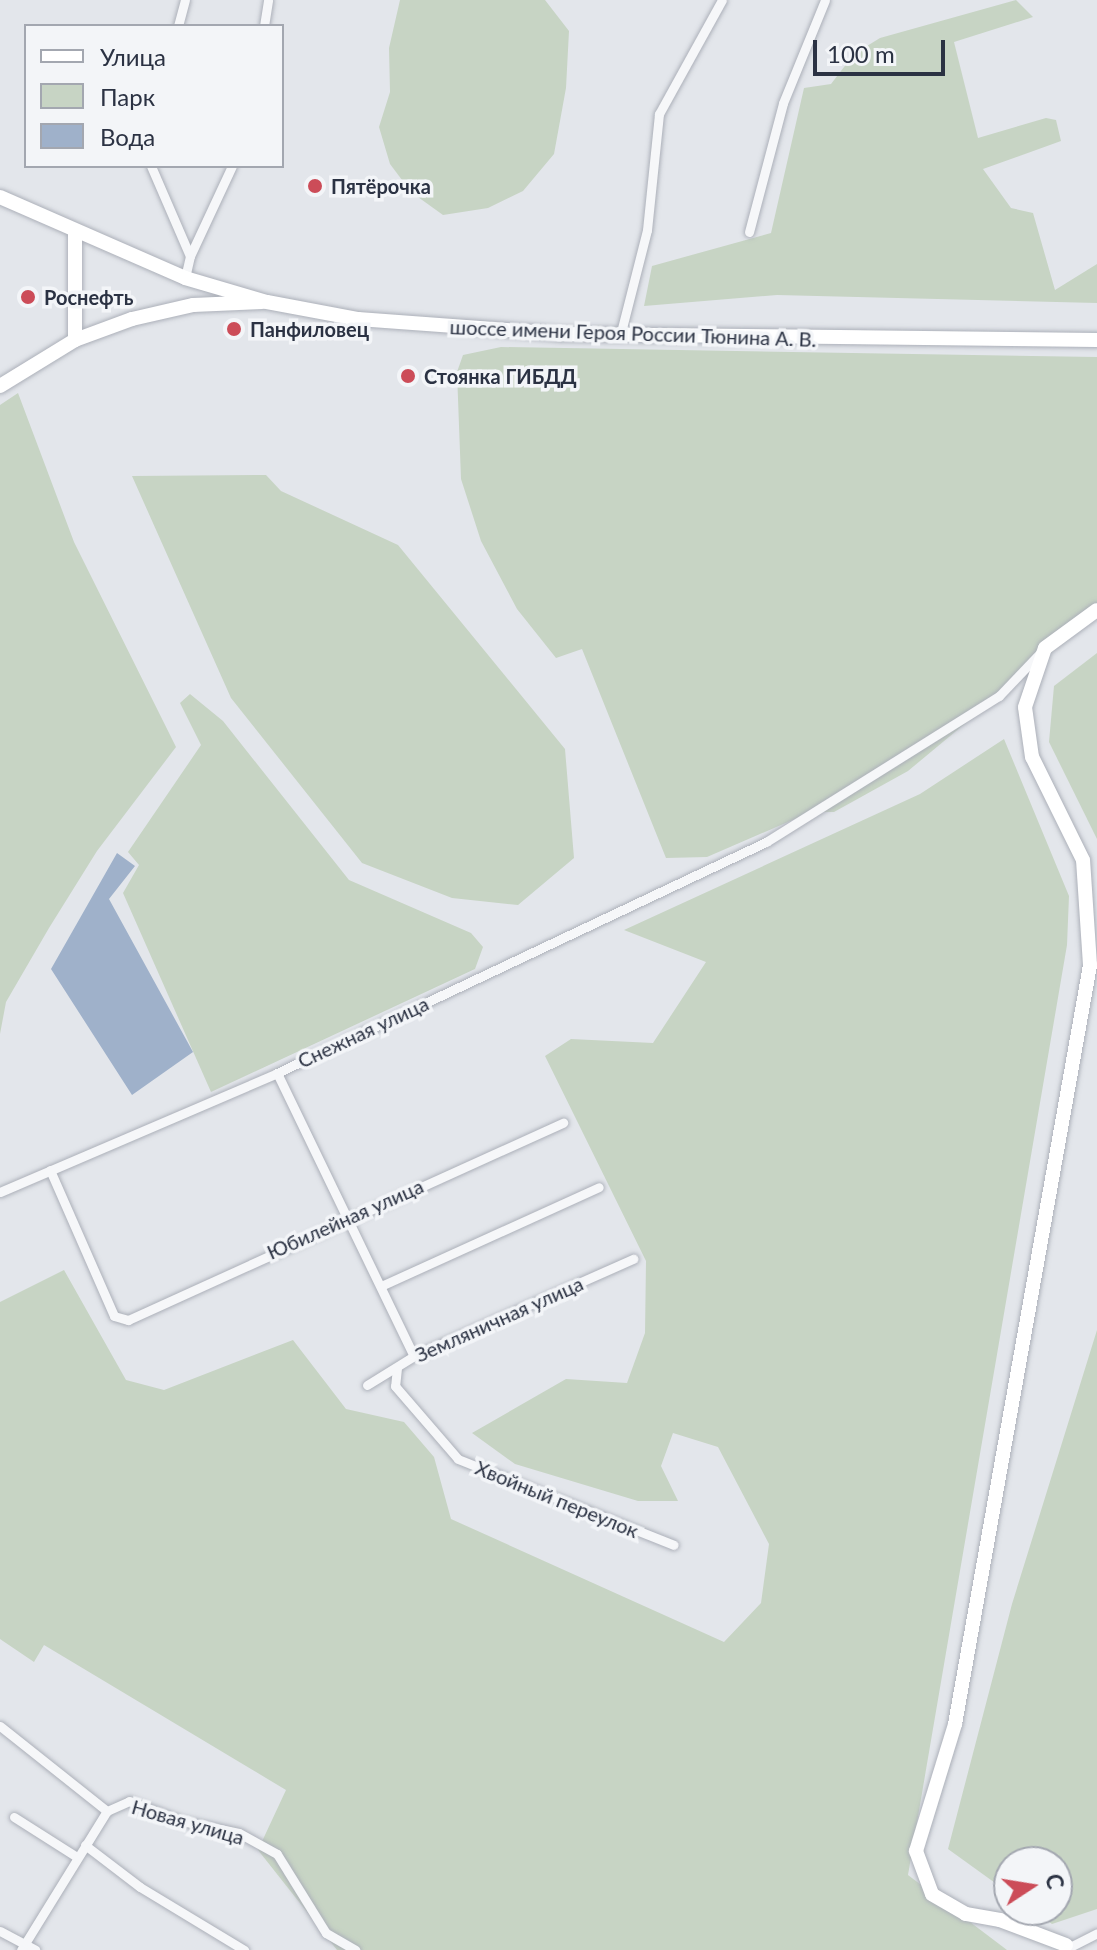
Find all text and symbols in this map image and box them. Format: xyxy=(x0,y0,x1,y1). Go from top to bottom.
legend xyxy=(24,24,284,168)
scale bar xyxy=(817,24,949,74)
text: 100 m xyxy=(827,39,895,68)
text: Улица xyxy=(100,42,166,71)
text: Парк xyxy=(100,82,155,111)
text: Вода xyxy=(100,122,155,151)
place label: Пятёрочка xyxy=(331,174,431,198)
marker: Пятёрочка xyxy=(306,177,324,195)
place label: Роснефть xyxy=(44,285,133,309)
marker: Роснефть xyxy=(19,288,37,306)
street label: шоссе имени Героя России Тюнина А. В. xyxy=(449,315,817,351)
place label: Панфиловец xyxy=(250,317,369,341)
marker: Панфиловец xyxy=(225,320,243,338)
place label: Стоянка ГИБДД xyxy=(424,364,577,388)
marker: Стоянка ГИБДД xyxy=(399,367,417,385)
street label: Снежная улица xyxy=(294,991,432,1073)
street label: Юбилейная улица xyxy=(263,1174,427,1264)
street label: Земляничная улица xyxy=(411,1271,587,1367)
street label: Хвойный переулок xyxy=(472,1455,642,1543)
street label: Новая улица xyxy=(129,1795,247,1849)
north arrow xyxy=(993,1846,1073,1926)
text: С xyxy=(1040,1871,1070,1891)

